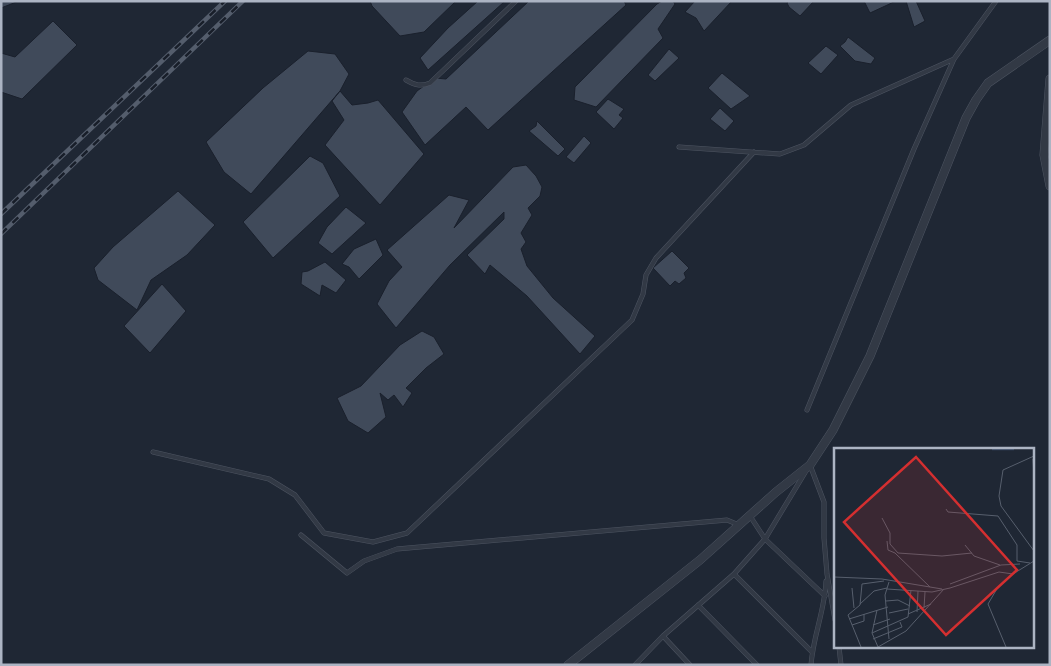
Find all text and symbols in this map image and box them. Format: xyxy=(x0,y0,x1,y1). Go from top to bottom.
inset map xyxy=(834,448,1034,648)

